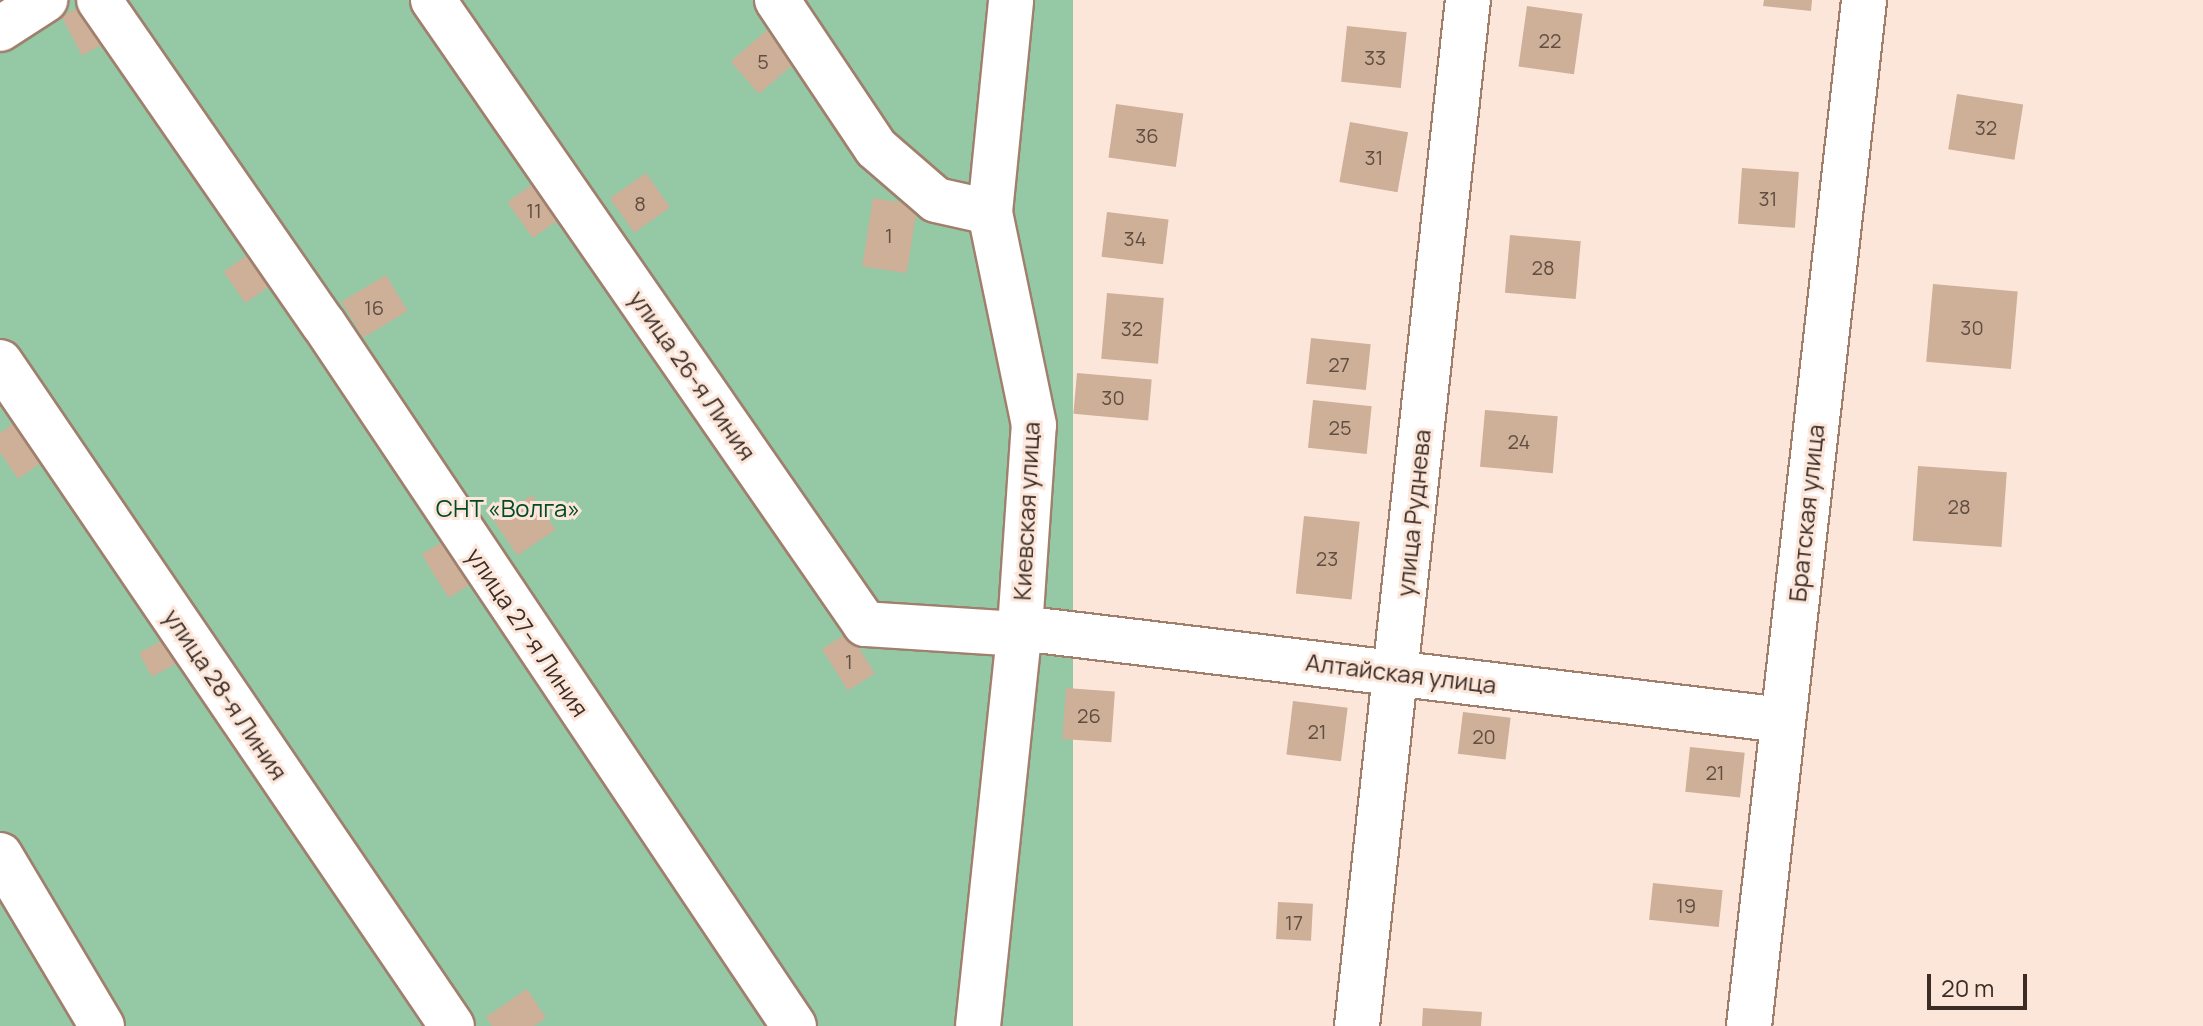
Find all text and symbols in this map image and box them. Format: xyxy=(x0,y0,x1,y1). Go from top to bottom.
house number: 22 xyxy=(1539,28,1561,52)
house number: 33 xyxy=(1364,45,1386,69)
house number: 5 xyxy=(757,49,769,73)
house number: 32 xyxy=(1975,115,1997,139)
house number: 36 xyxy=(1135,123,1159,147)
house number: 31 xyxy=(1365,145,1383,169)
house number: 31 xyxy=(1759,186,1777,210)
house number: 8 xyxy=(634,191,646,215)
house number: 11 xyxy=(526,198,542,222)
house number: 1 xyxy=(885,223,893,247)
house number: 34 xyxy=(1124,226,1146,250)
house number: 28 xyxy=(1531,255,1555,279)
street label: улица 26-я Линия xyxy=(624,284,762,466)
house number: 16 xyxy=(364,295,384,319)
house number: 30 xyxy=(1960,315,1984,339)
house number: 32 xyxy=(1121,316,1143,340)
house number: 27 xyxy=(1328,352,1350,376)
house number: 30 xyxy=(1101,385,1125,409)
house number: 25 xyxy=(1329,415,1351,439)
street label: Киевская улица xyxy=(1007,421,1045,601)
street label: Братская улица xyxy=(1782,423,1830,603)
street label: улица Руднева xyxy=(1390,428,1436,598)
house number: 24 xyxy=(1508,429,1530,453)
park label: СНТ «Волга» xyxy=(435,494,581,522)
house number: 28 xyxy=(1947,494,1971,518)
street label: улица 27-я Линия xyxy=(461,542,595,722)
house number: 23 xyxy=(1316,546,1338,570)
street label: улица 28-я Линия xyxy=(158,603,294,785)
street label: Алтайская улица xyxy=(1304,647,1498,699)
house number: 1 xyxy=(845,649,853,673)
house number: 26 xyxy=(1077,703,1101,727)
house number: 21 xyxy=(1307,719,1327,743)
house number: 20 xyxy=(1472,724,1496,748)
house number: 21 xyxy=(1705,760,1725,784)
house number: 19 xyxy=(1676,893,1696,917)
house number: 17 xyxy=(1285,910,1303,934)
scale bar xyxy=(1931,958,2031,1008)
text: 20 m xyxy=(1941,971,1994,1004)

